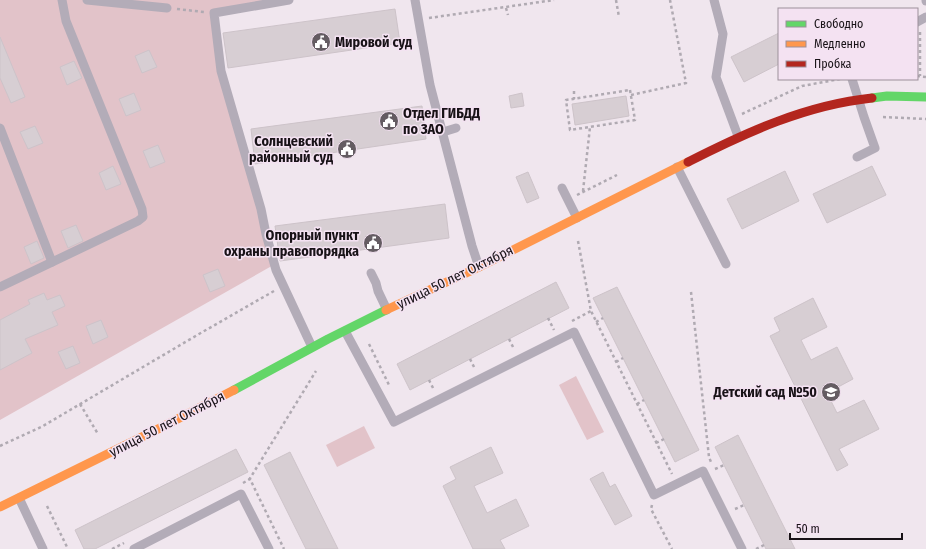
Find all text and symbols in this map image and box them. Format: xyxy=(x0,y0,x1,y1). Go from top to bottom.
legend xyxy=(778,8,918,80)
text: Свободно xyxy=(814,17,863,31)
public building icon: Мировой суд xyxy=(310,31,332,53)
place label: Мировой суд xyxy=(335,34,412,51)
text: Медленно xyxy=(814,37,866,51)
text: Пробка xyxy=(814,57,852,71)
place label: Отдел ГИБДД по ЗАО xyxy=(403,105,480,138)
public building icon: Отдел ГИБДД по ЗАО xyxy=(378,110,400,132)
place label: Солнцевский районный суд xyxy=(249,133,333,166)
public building icon: Солнцевский районный суд xyxy=(336,138,358,160)
place label: Опорный пункт охраны правопорядка xyxy=(224,227,360,260)
public building icon: Опорный пункт охраны правопорядка xyxy=(362,232,384,254)
street label: улица 50 лет Октября xyxy=(394,241,516,313)
school or university icon: Детский сад №50 xyxy=(820,381,842,403)
place label: Детский сад №50 xyxy=(713,384,817,401)
street label: улица 50 лет Октября xyxy=(106,388,228,460)
scale bar xyxy=(790,515,902,541)
text: 50 m xyxy=(796,522,820,536)

